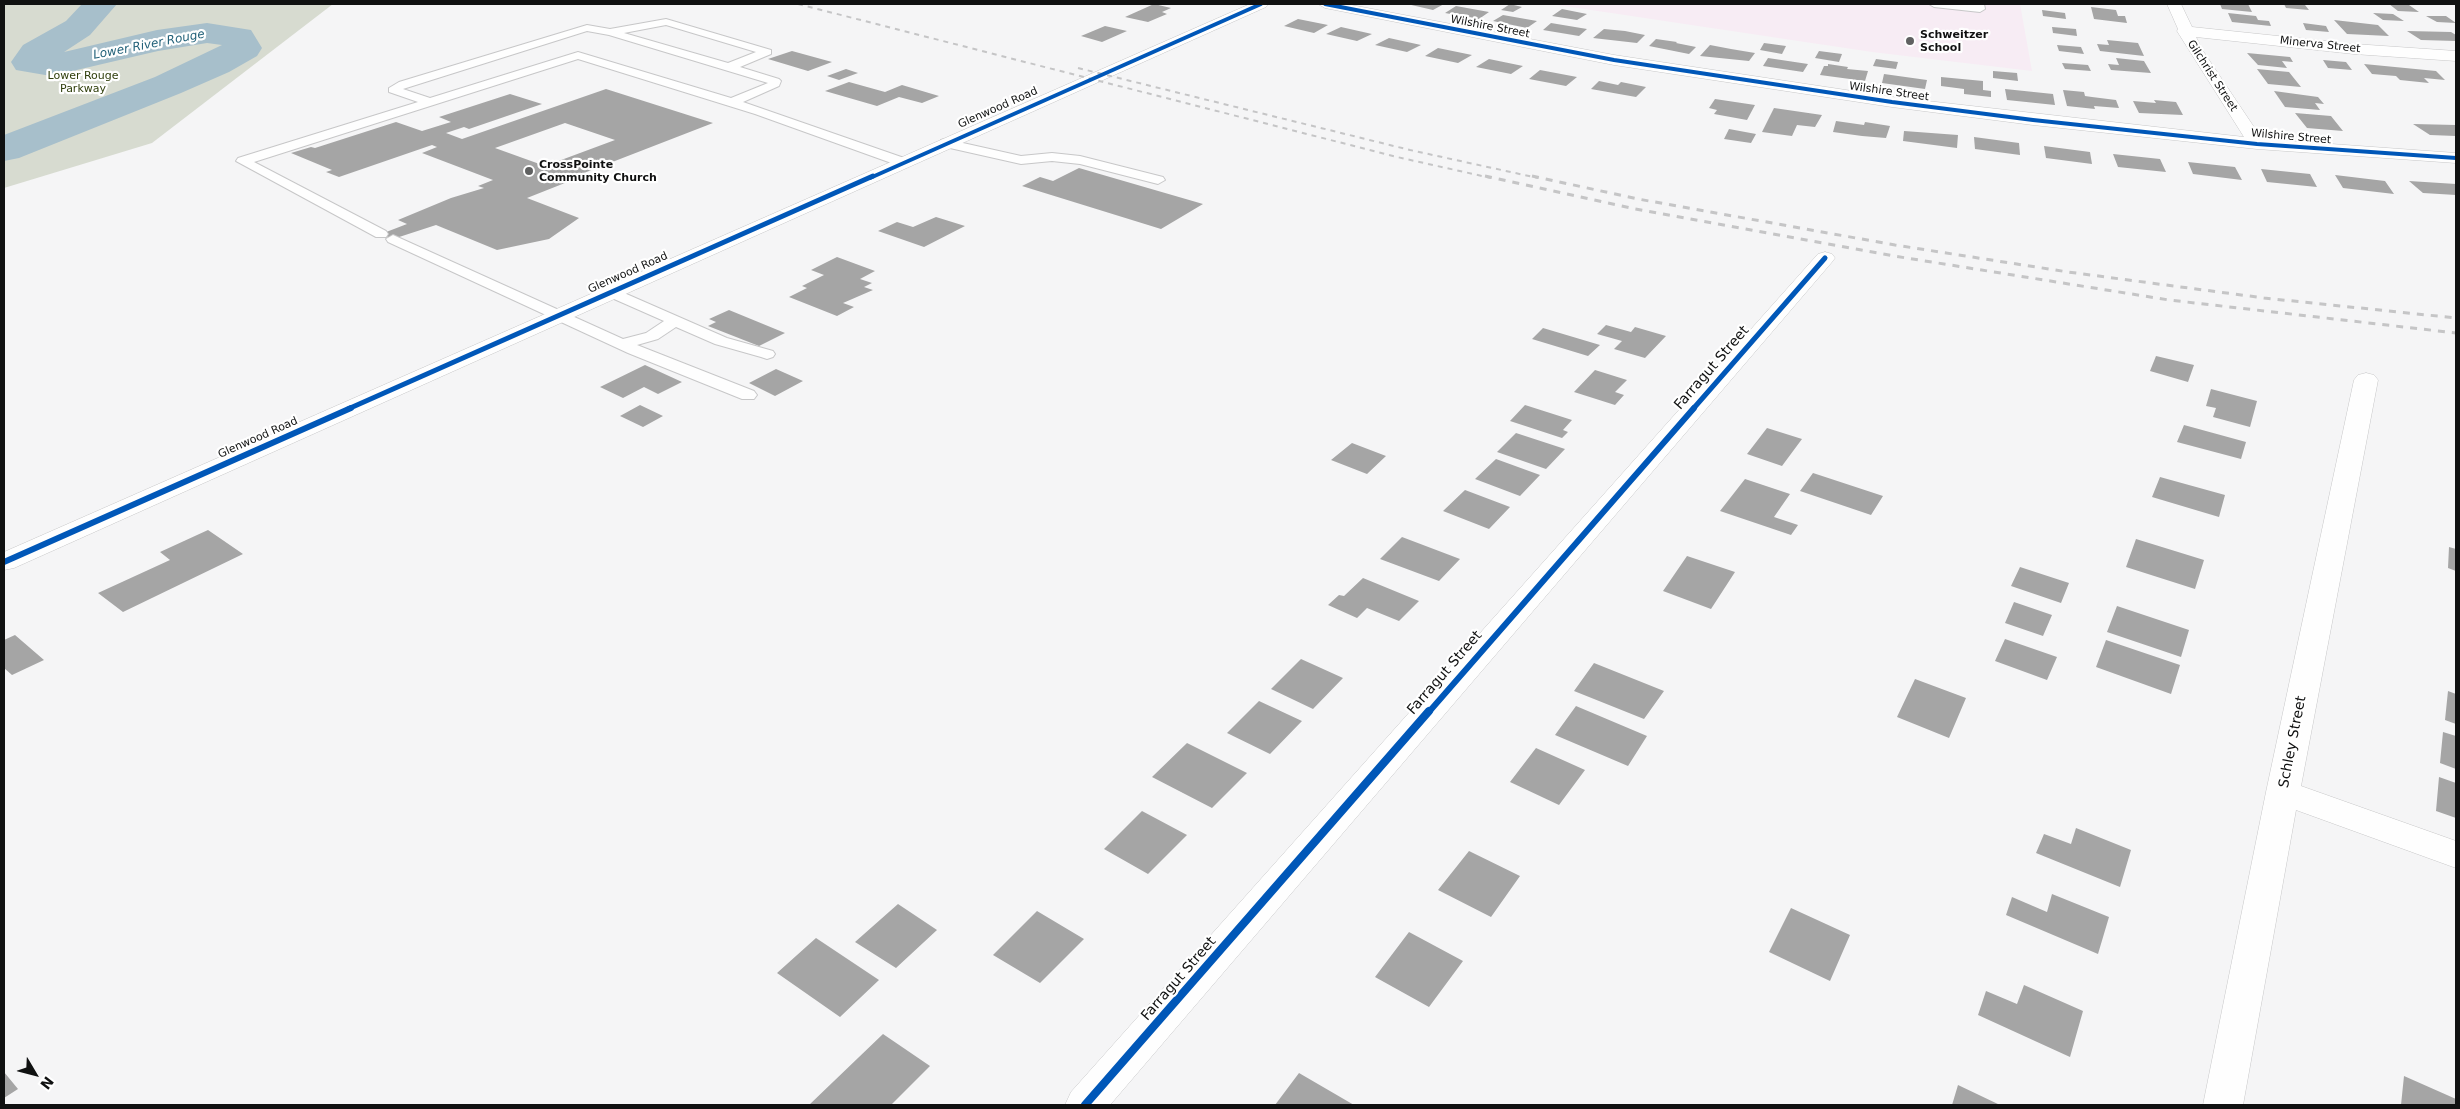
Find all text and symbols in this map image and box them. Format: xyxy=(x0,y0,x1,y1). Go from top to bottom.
street label: Wilshire Street xyxy=(1449,13,1531,41)
water label: Lower River Rouge xyxy=(92,27,206,63)
place label: Schweitzer School xyxy=(1920,28,1988,54)
street label: Minerva Street xyxy=(2279,34,2361,56)
marker: Schweitzer School xyxy=(1904,35,1916,47)
street label: Gilchrist Street xyxy=(2184,38,2240,114)
park label: Lower Rouge Parkway xyxy=(47,69,119,95)
street label: Wilshire Street xyxy=(1848,80,1930,104)
street label: Glenwood Road xyxy=(956,85,1040,131)
street label: Wilshire Street xyxy=(2250,127,2332,147)
place label: CrossPointe Community Church xyxy=(539,158,657,184)
marker: CrossPointe Community Church xyxy=(523,165,535,177)
street label: Glenwood Road xyxy=(586,250,670,296)
street label: Farragut Street xyxy=(1671,323,1753,413)
street label: Glenwood Road xyxy=(216,415,300,461)
street label: Farragut Street xyxy=(1404,628,1486,718)
street label: Schley Street xyxy=(2276,695,2310,789)
street label: Farragut Street xyxy=(1138,934,1220,1024)
north arrow xyxy=(10,1049,60,1099)
text: N xyxy=(37,1074,57,1093)

